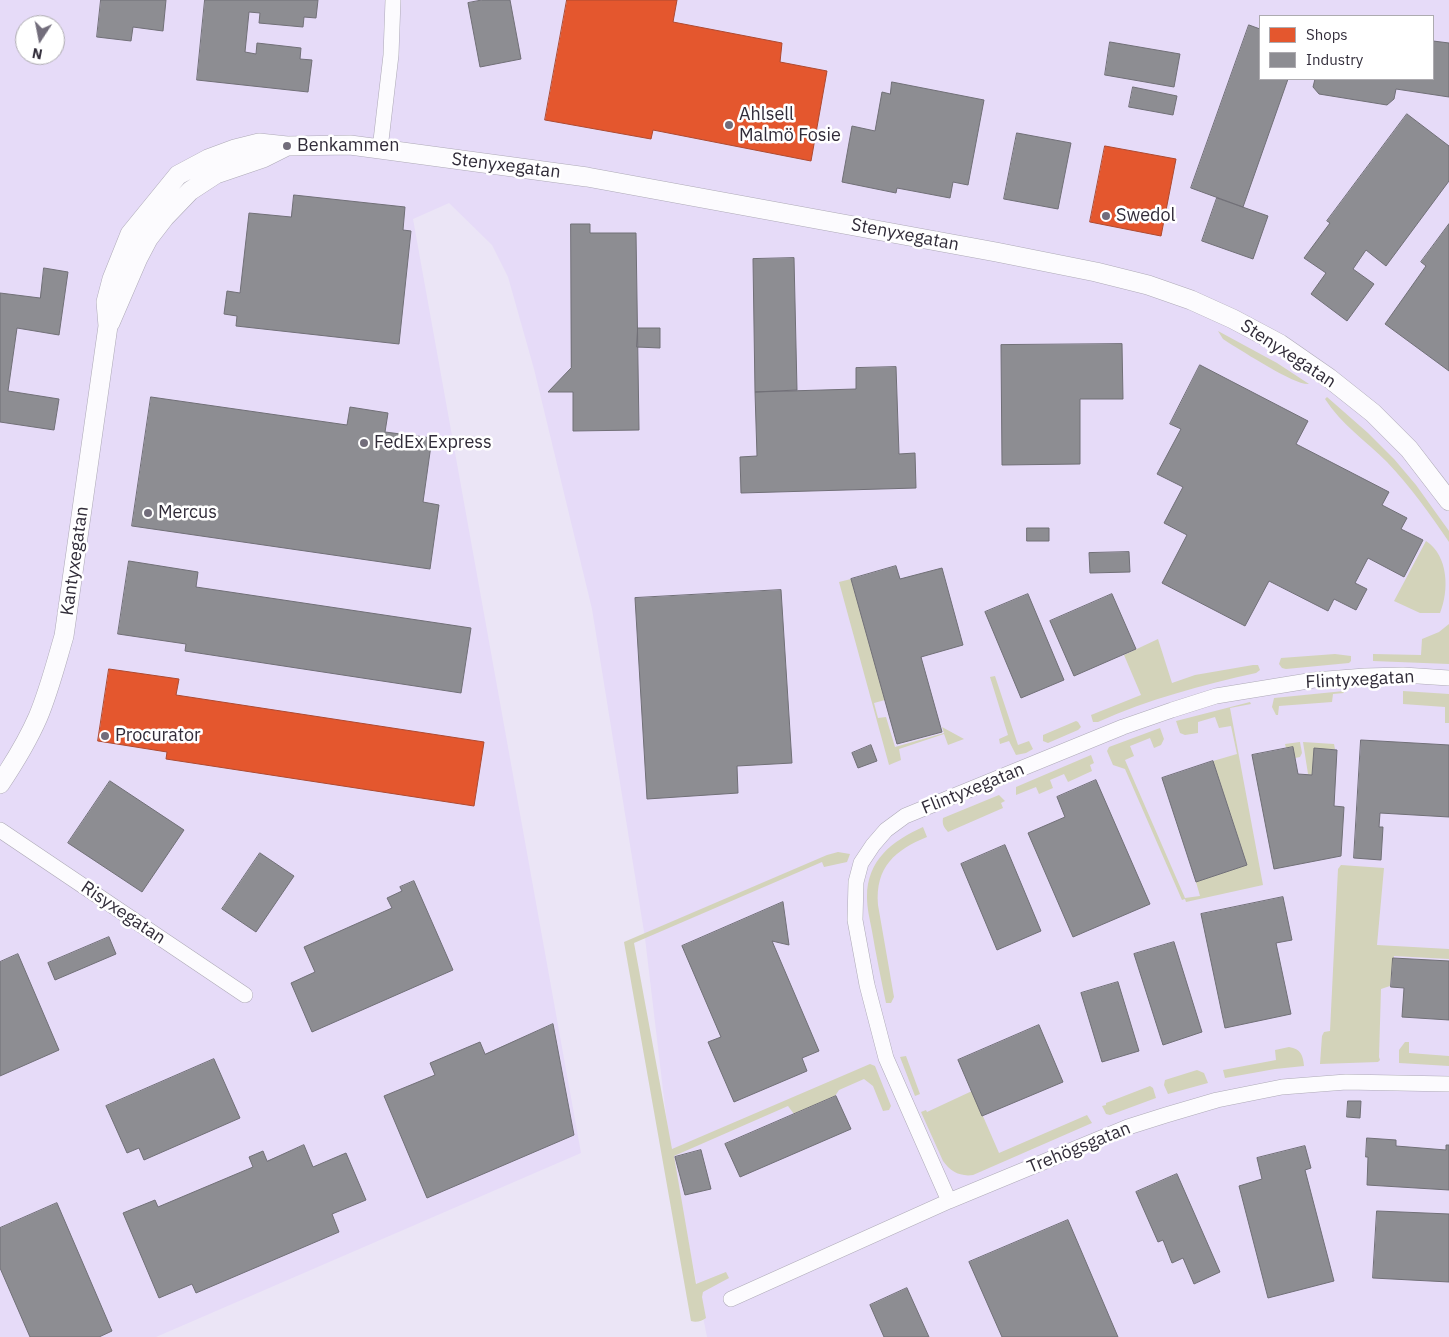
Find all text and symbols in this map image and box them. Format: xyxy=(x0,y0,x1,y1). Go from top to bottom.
north arrow xyxy=(15,15,65,65)
legend xyxy=(1259,15,1434,80)
text: Shops xyxy=(1306,25,1348,44)
text: N xyxy=(31,44,44,64)
text: Industry xyxy=(1306,50,1363,69)
place label: Ahlsell Malmö Fosie xyxy=(739,104,841,146)
marker: Ahlsell Malmö Fosie xyxy=(723,119,735,131)
place label: Benkammen xyxy=(297,135,399,157)
marker: Benkammen xyxy=(281,140,293,152)
street label: Stenyxegatan xyxy=(450,149,562,183)
place label: Swedol xyxy=(1116,205,1175,227)
marker: Swedol xyxy=(1100,210,1112,222)
street label: Stenyxegatan xyxy=(849,214,961,256)
street label: Stenyxegatan xyxy=(1236,315,1340,393)
place label: FedEx Express xyxy=(374,432,492,454)
marker: FedEx Express xyxy=(358,437,370,449)
place label: Mercus xyxy=(158,502,217,524)
street label: Kantyxegatan xyxy=(57,505,93,617)
marker: Mercus xyxy=(142,507,154,519)
street label: Flintyxegatan xyxy=(1305,666,1415,694)
place label: Procurator xyxy=(115,725,201,747)
marker: Procurator xyxy=(99,730,111,742)
street label: Flintyxegatan xyxy=(918,759,1028,819)
street label: Risyxegatan xyxy=(77,877,169,949)
street label: Trehögsgatan xyxy=(1024,1117,1134,1179)

